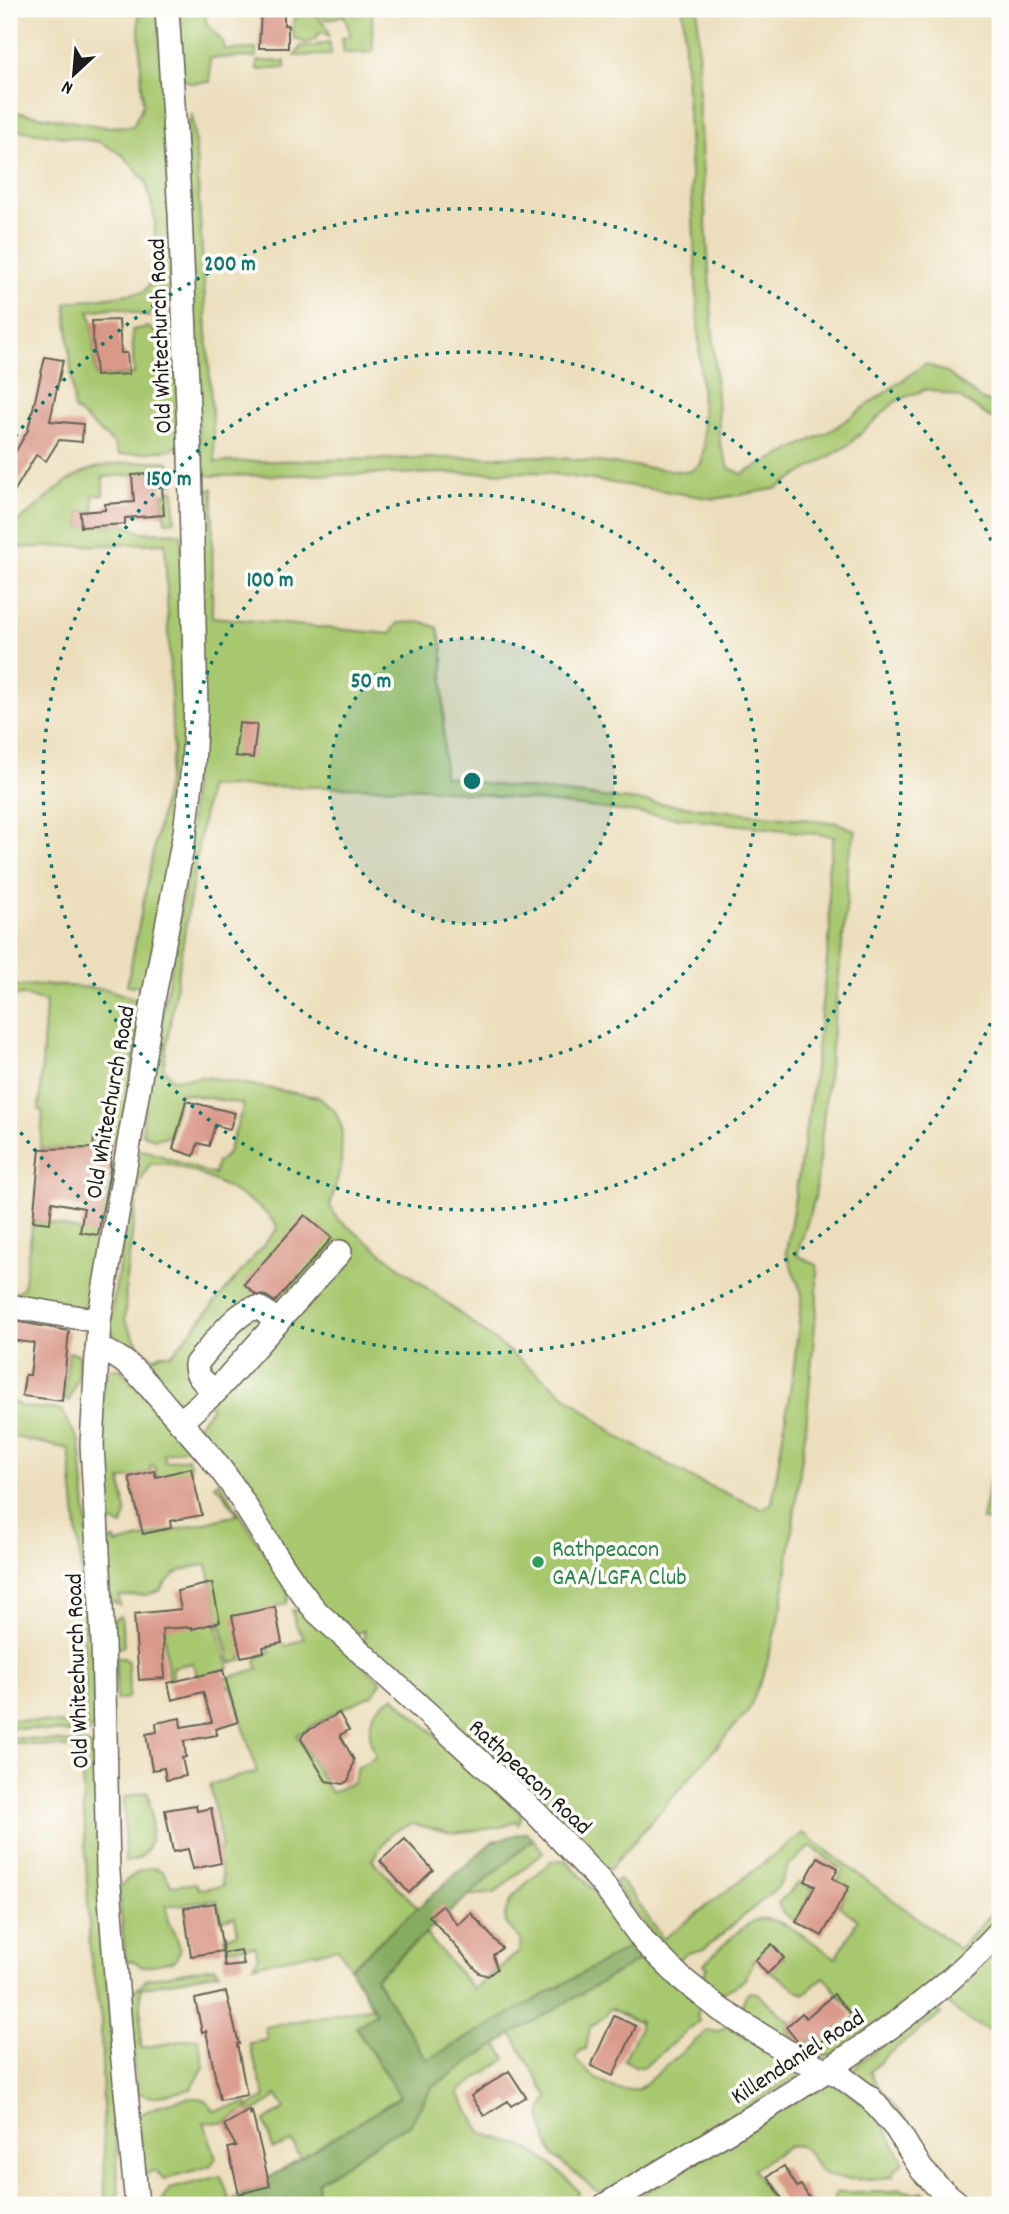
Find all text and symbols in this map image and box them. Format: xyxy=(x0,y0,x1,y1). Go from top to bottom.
north arrow xyxy=(38,38,108,108)
text: N xyxy=(58,72,78,100)
street label: Old Whitechurch Road xyxy=(142,237,182,434)
text: 200 m xyxy=(204,251,256,281)
text: 150 m xyxy=(146,466,192,496)
text: 100 m xyxy=(247,567,293,597)
text: 50 m xyxy=(351,668,391,698)
centre of rings xyxy=(460,769,484,793)
street label: Old Whitechurch Road xyxy=(78,1003,146,1202)
place label: Rathpeacon GAA/LGFA Club xyxy=(552,1534,687,1596)
marker: Rathpeacon GAA/LGFA Club xyxy=(530,1554,546,1570)
street label: Old Whitechurch Road xyxy=(59,1572,99,1769)
street label: Rathpeacon Road xyxy=(460,1712,598,1844)
street label: Killendaniel Road xyxy=(725,2003,872,2114)

